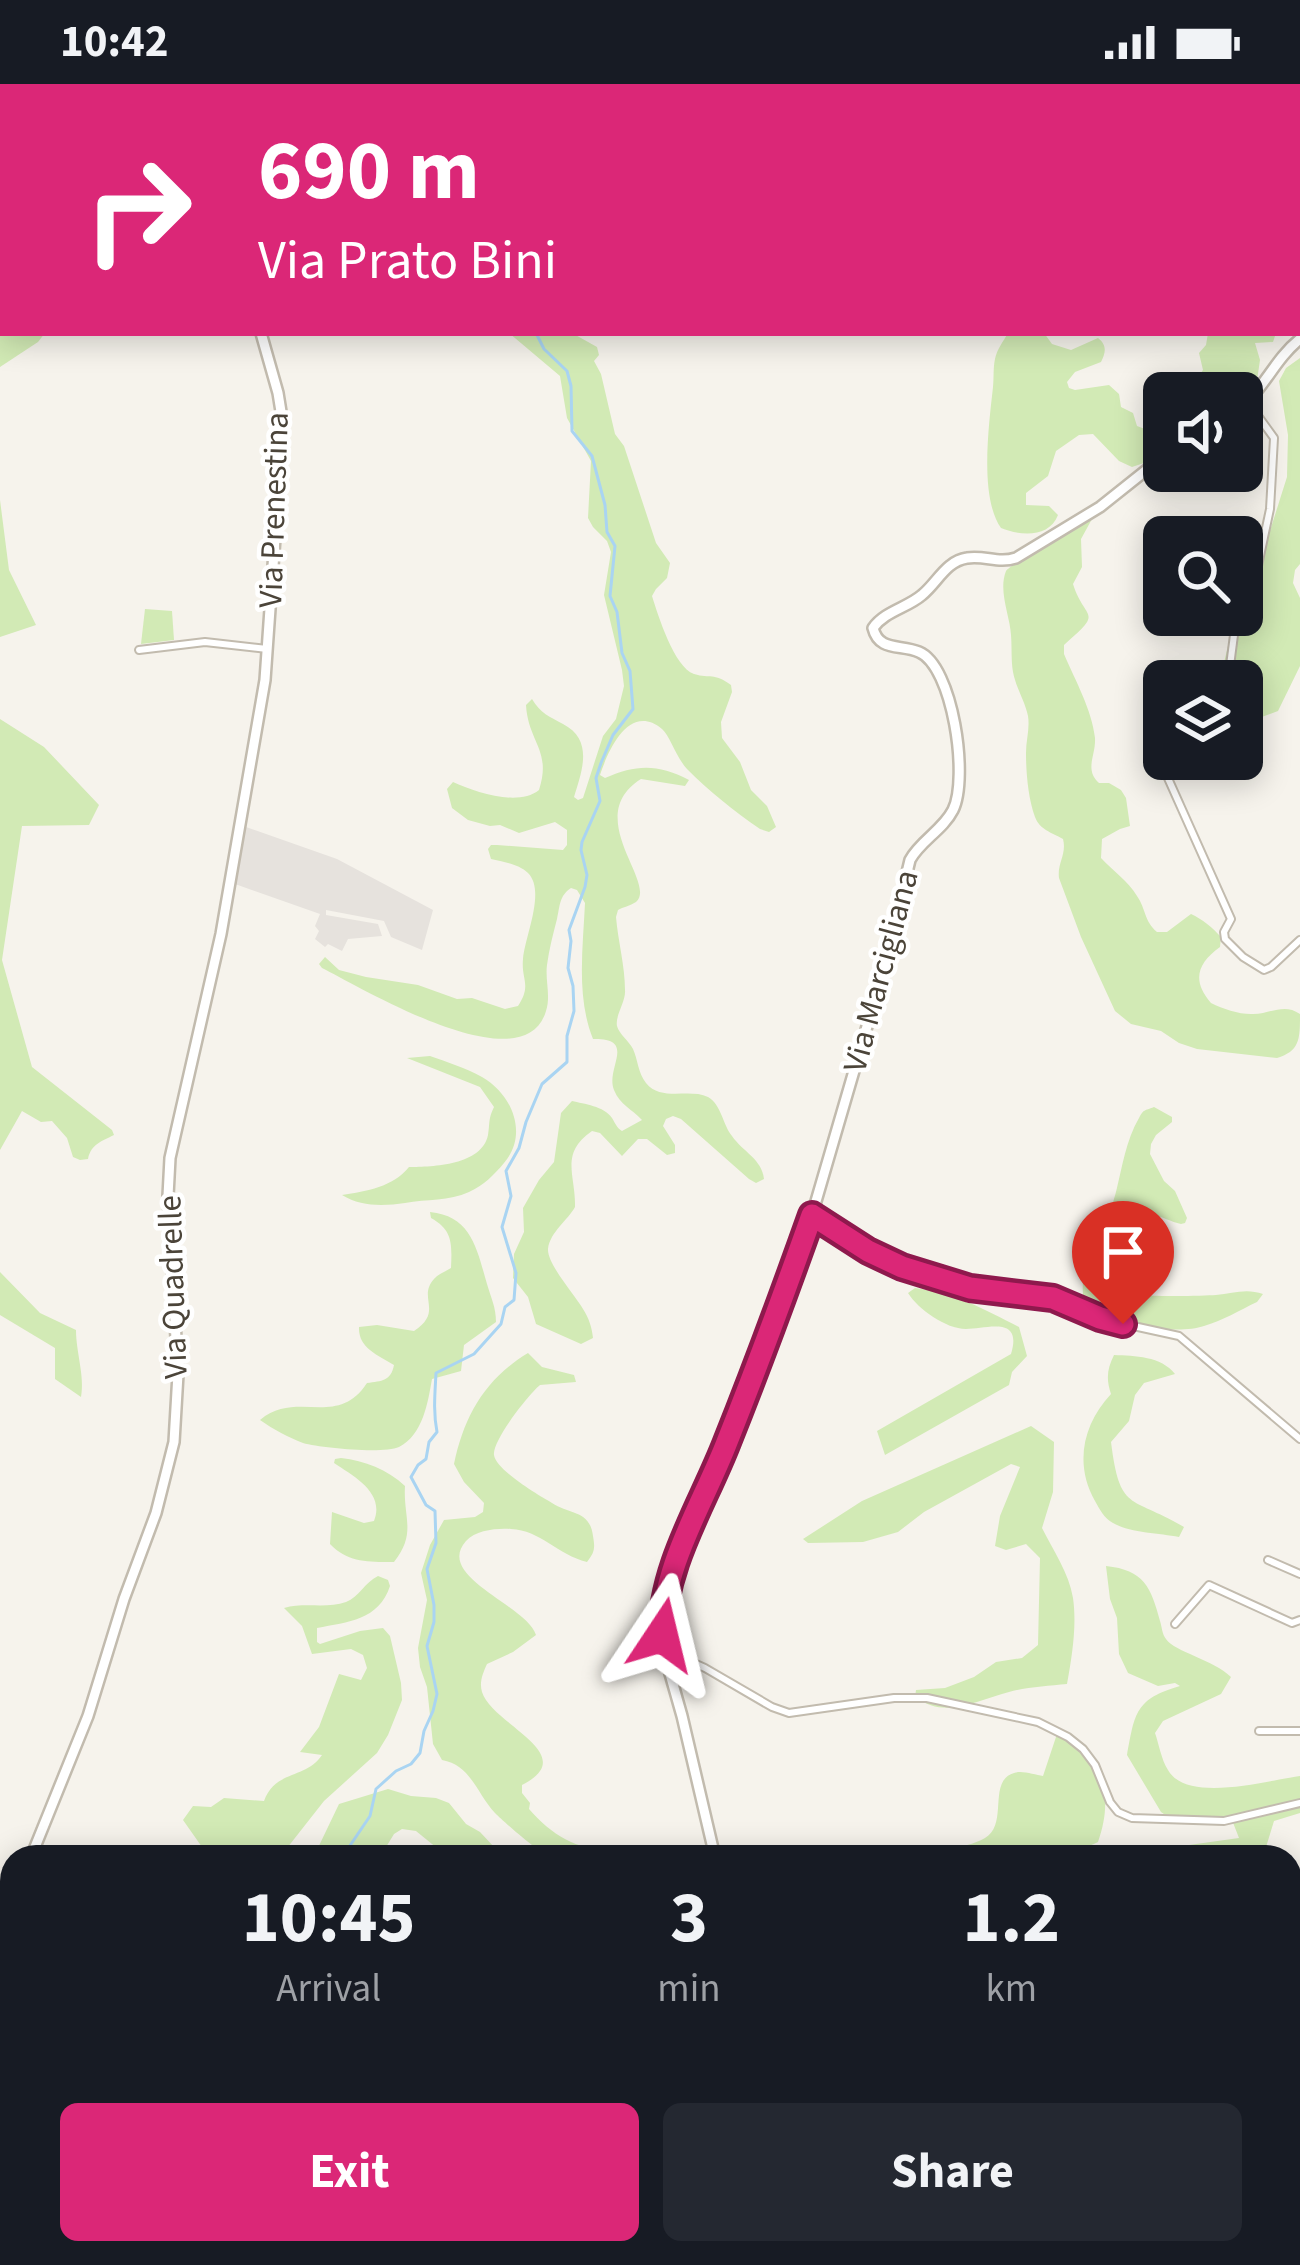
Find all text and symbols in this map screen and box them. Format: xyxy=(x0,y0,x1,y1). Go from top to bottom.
text: 10:42 xyxy=(60,10,169,74)
text: 690 m xyxy=(258,112,480,232)
icon: right xyxy=(60,132,216,288)
text: Via Prato Bini xyxy=(258,223,557,300)
map controls xyxy=(1143,372,1263,780)
button: sound xyxy=(1143,372,1263,492)
street label: Via Prenestina xyxy=(247,411,301,609)
button: search xyxy=(1143,516,1263,636)
button: layers xyxy=(1143,660,1263,780)
street label: Via Marcigliana xyxy=(831,865,931,1077)
street label: Via Quadrelle xyxy=(146,1194,200,1380)
pin xyxy=(1072,1201,1174,1324)
icon: arrive xyxy=(1090,1219,1156,1285)
position arrow xyxy=(599,1572,725,1698)
text: 10:45 xyxy=(242,1867,416,1970)
text: 3 xyxy=(670,1867,708,1970)
text: 1.2 xyxy=(962,1867,1060,1970)
text: Arrival xyxy=(276,1961,381,2017)
text: min xyxy=(657,1961,721,2017)
text: km xyxy=(985,1961,1037,2017)
button: Exit xyxy=(60,2103,639,2241)
button: Share xyxy=(663,2103,1242,2241)

